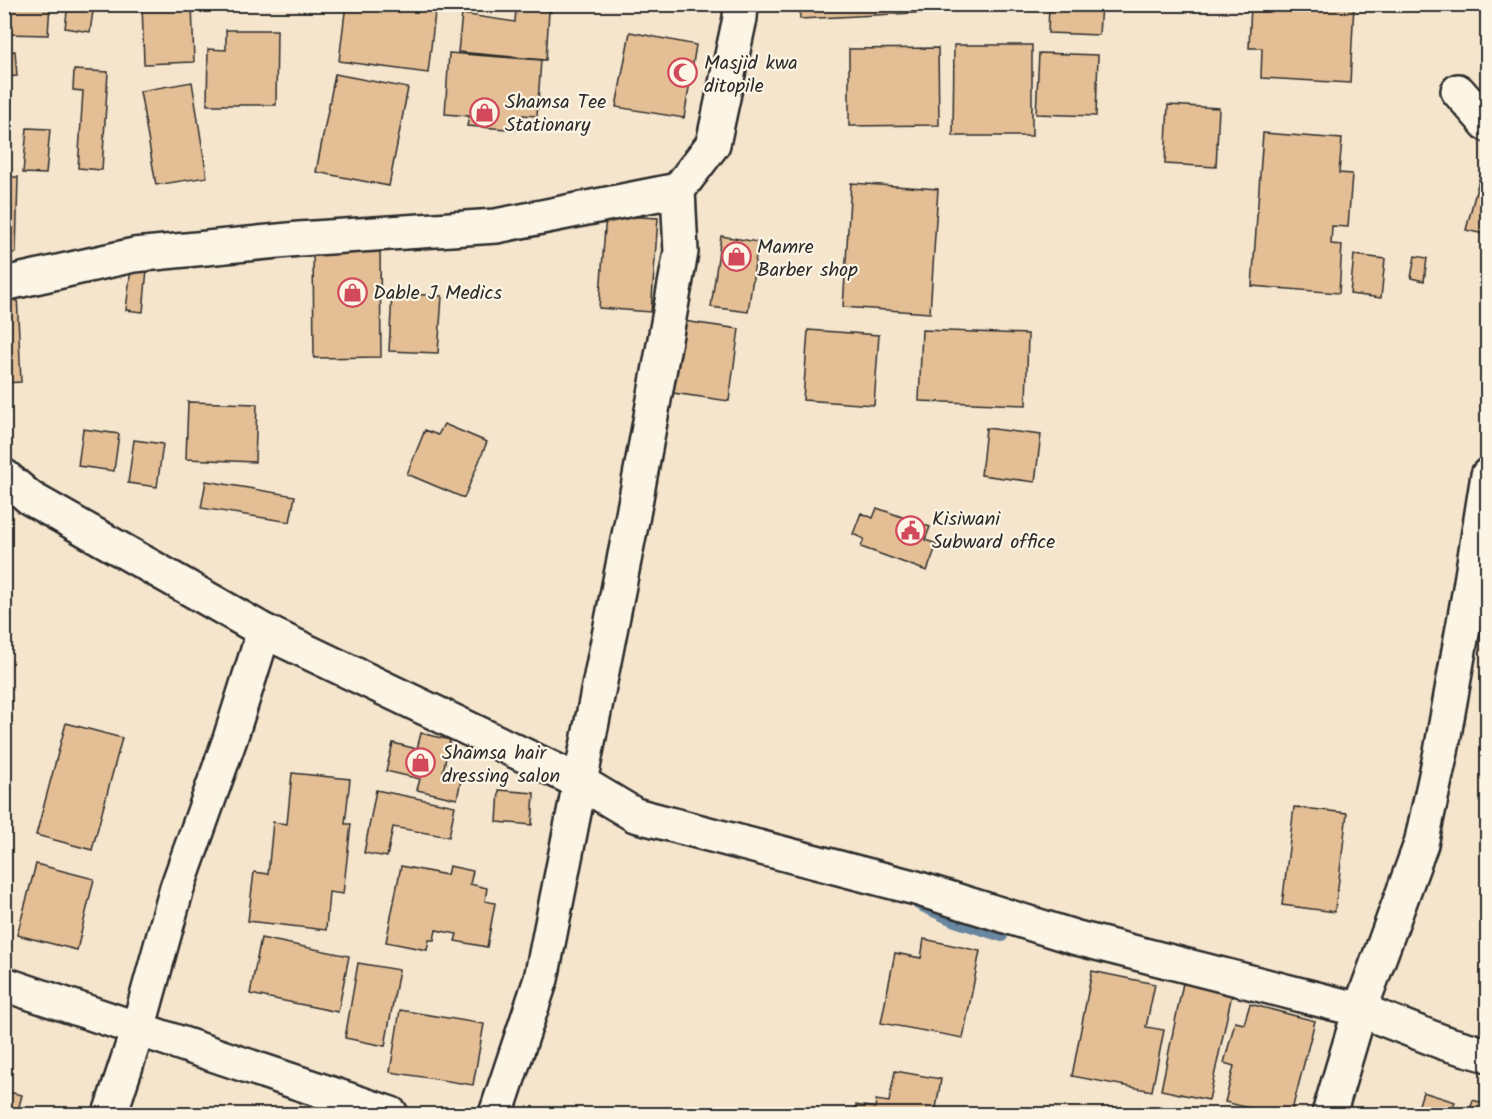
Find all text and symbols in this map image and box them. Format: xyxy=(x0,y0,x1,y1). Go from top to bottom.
place label: Masjid kwa ditopile xyxy=(704,48,798,103)
mosque icon: Masjid kwa ditopile xyxy=(667,57,699,89)
place label: Shamsa Tee Stationary xyxy=(505,87,606,142)
shop icon: Shamsa Tee Stationary xyxy=(468,97,500,129)
place label: Mamre Barber shop xyxy=(757,232,858,287)
shop icon: Mamre Barber shop xyxy=(720,241,752,273)
shop icon: Dable J Medics xyxy=(336,276,368,308)
place label: Dable J Medics xyxy=(373,278,502,310)
place label: Kisiwani Subward office xyxy=(932,504,1055,559)
public building icon: Kisiwani Subward office xyxy=(895,514,927,546)
place label: Shamsa hair dressing salon xyxy=(442,738,560,793)
shop icon: Shamsa hair dressing salon xyxy=(405,747,437,779)

